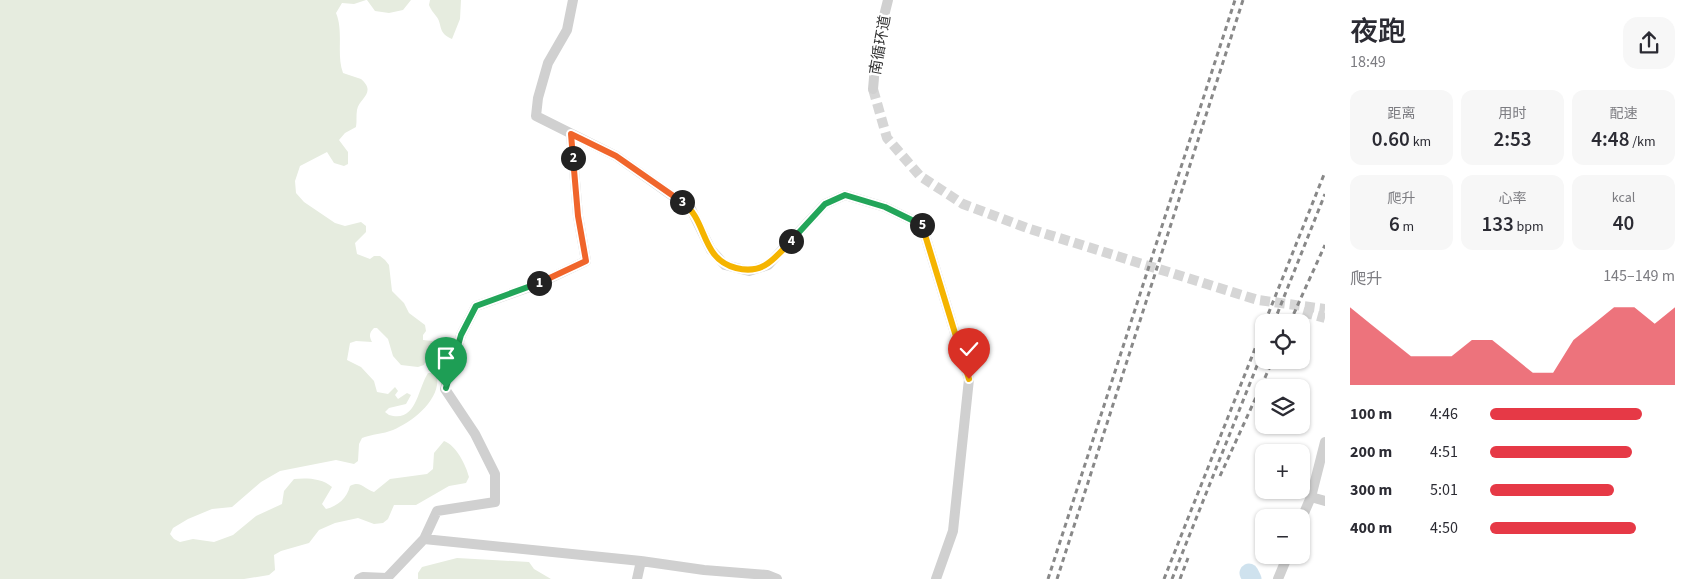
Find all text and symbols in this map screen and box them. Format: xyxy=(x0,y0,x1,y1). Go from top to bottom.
text: 夜跑 xyxy=(1350,12,1406,52)
street label: 南循环道 xyxy=(865,14,896,76)
button: share xyxy=(1623,17,1675,69)
text: 18:49 xyxy=(1350,51,1386,73)
text: 距离 xyxy=(1388,104,1416,124)
text: 用时 xyxy=(1499,104,1527,124)
text: 配速 xyxy=(1610,104,1638,124)
text: 0.60 xyxy=(1372,124,1410,154)
text: 2:53 xyxy=(1493,124,1532,154)
text: 4:48 xyxy=(1591,124,1629,154)
text: km xyxy=(1410,132,1431,152)
text: /km xyxy=(1629,132,1656,152)
pin: 2 xyxy=(560,146,586,170)
text: 2 xyxy=(570,148,577,168)
text: kcal xyxy=(1612,188,1635,208)
text: 爬升 xyxy=(1388,189,1416,209)
text: 心率 xyxy=(1499,189,1527,209)
pin: 3 xyxy=(670,190,694,214)
text: 3 xyxy=(679,192,686,212)
text: 40 xyxy=(1613,208,1634,238)
text: 6 xyxy=(1389,209,1400,239)
text: 133 xyxy=(1481,209,1514,239)
pin: 5 xyxy=(910,212,934,238)
text: 5 xyxy=(919,215,926,235)
text: m xyxy=(1400,217,1414,237)
text: bpm xyxy=(1514,217,1544,237)
pin: 4 xyxy=(778,228,804,254)
text: 4 xyxy=(788,231,795,251)
text: 145–149 m xyxy=(1603,265,1675,287)
text: 爬升 xyxy=(1350,268,1382,290)
pin: 1 xyxy=(526,270,552,296)
text: 1 xyxy=(536,273,543,293)
map controls xyxy=(1255,314,1310,564)
button: locate xyxy=(1255,314,1310,369)
pin xyxy=(948,328,990,379)
icon: check xyxy=(955,335,983,363)
pin xyxy=(425,337,467,388)
icon: arrive xyxy=(432,344,460,372)
button: layers xyxy=(1255,379,1310,434)
text: 100 m xyxy=(1350,403,1392,425)
text: 4:46 xyxy=(1430,403,1458,425)
text: 200 m xyxy=(1350,441,1392,463)
text: 4:51 xyxy=(1430,441,1458,463)
button: + xyxy=(1255,444,1310,499)
text: 300 m xyxy=(1350,479,1392,501)
text: 5:01 xyxy=(1430,479,1458,501)
button: − xyxy=(1255,509,1310,564)
text: 400 m xyxy=(1350,517,1392,539)
text: 4:50 xyxy=(1430,517,1458,539)

